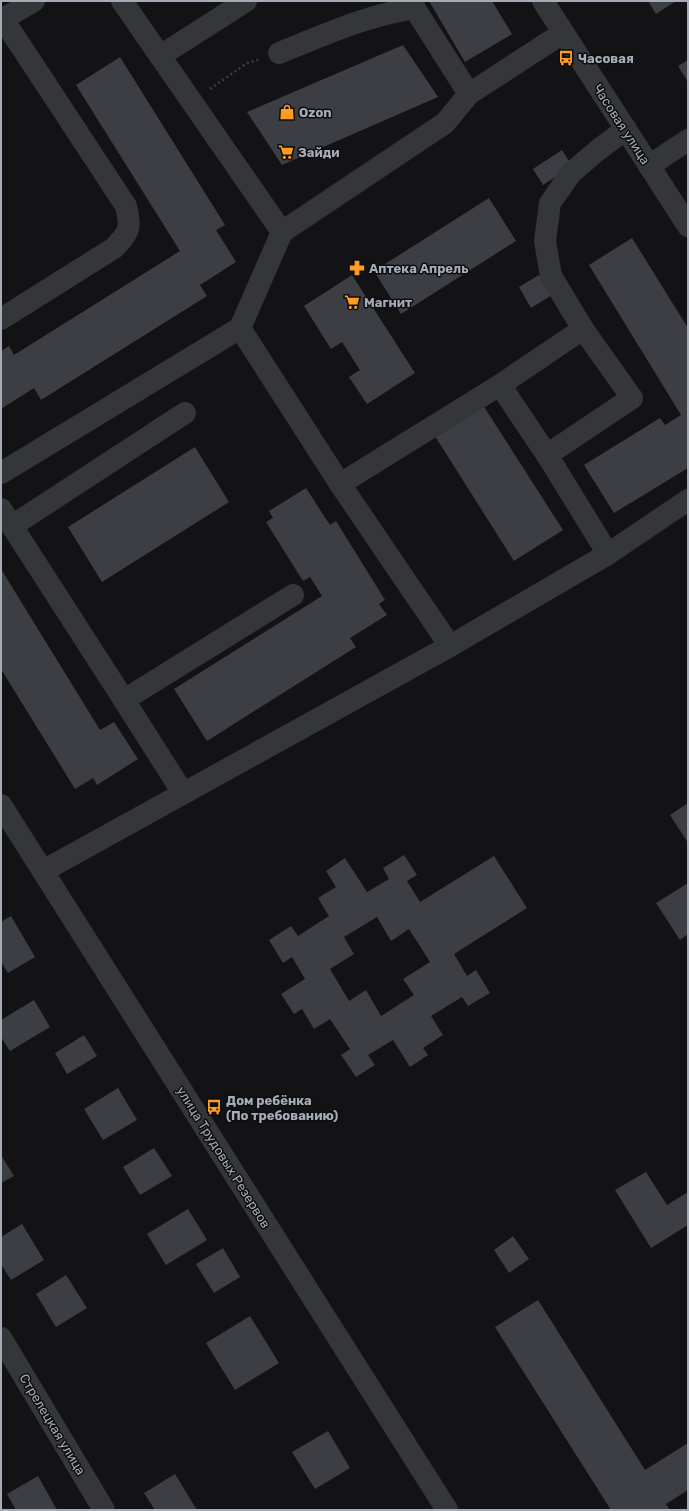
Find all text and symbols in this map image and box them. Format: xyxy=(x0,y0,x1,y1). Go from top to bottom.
bus stop icon: Часовая xyxy=(557,49,575,67)
place label: Часовая xyxy=(578,51,634,66)
street label: Часовая улица xyxy=(590,81,653,167)
shop icon: Ozon xyxy=(278,103,296,121)
place label: Ozon xyxy=(299,105,332,120)
supermarket icon: Зайди xyxy=(277,143,295,161)
place label: Зайди xyxy=(298,145,340,160)
pharmacy icon: Аптека Апрель xyxy=(348,259,366,277)
place label: Аптека Апрель xyxy=(369,261,468,276)
supermarket icon: Магнит xyxy=(343,293,361,311)
place label: Магнит xyxy=(364,295,412,310)
street label: улица Трудовых Резервов xyxy=(174,1084,273,1231)
place label: Дом ребёнка (По требованию) xyxy=(226,1093,338,1123)
bus stop icon: Дом ребёнка (По требованию) xyxy=(205,1098,223,1116)
street label: Стрелецкая улица xyxy=(17,1371,89,1477)

